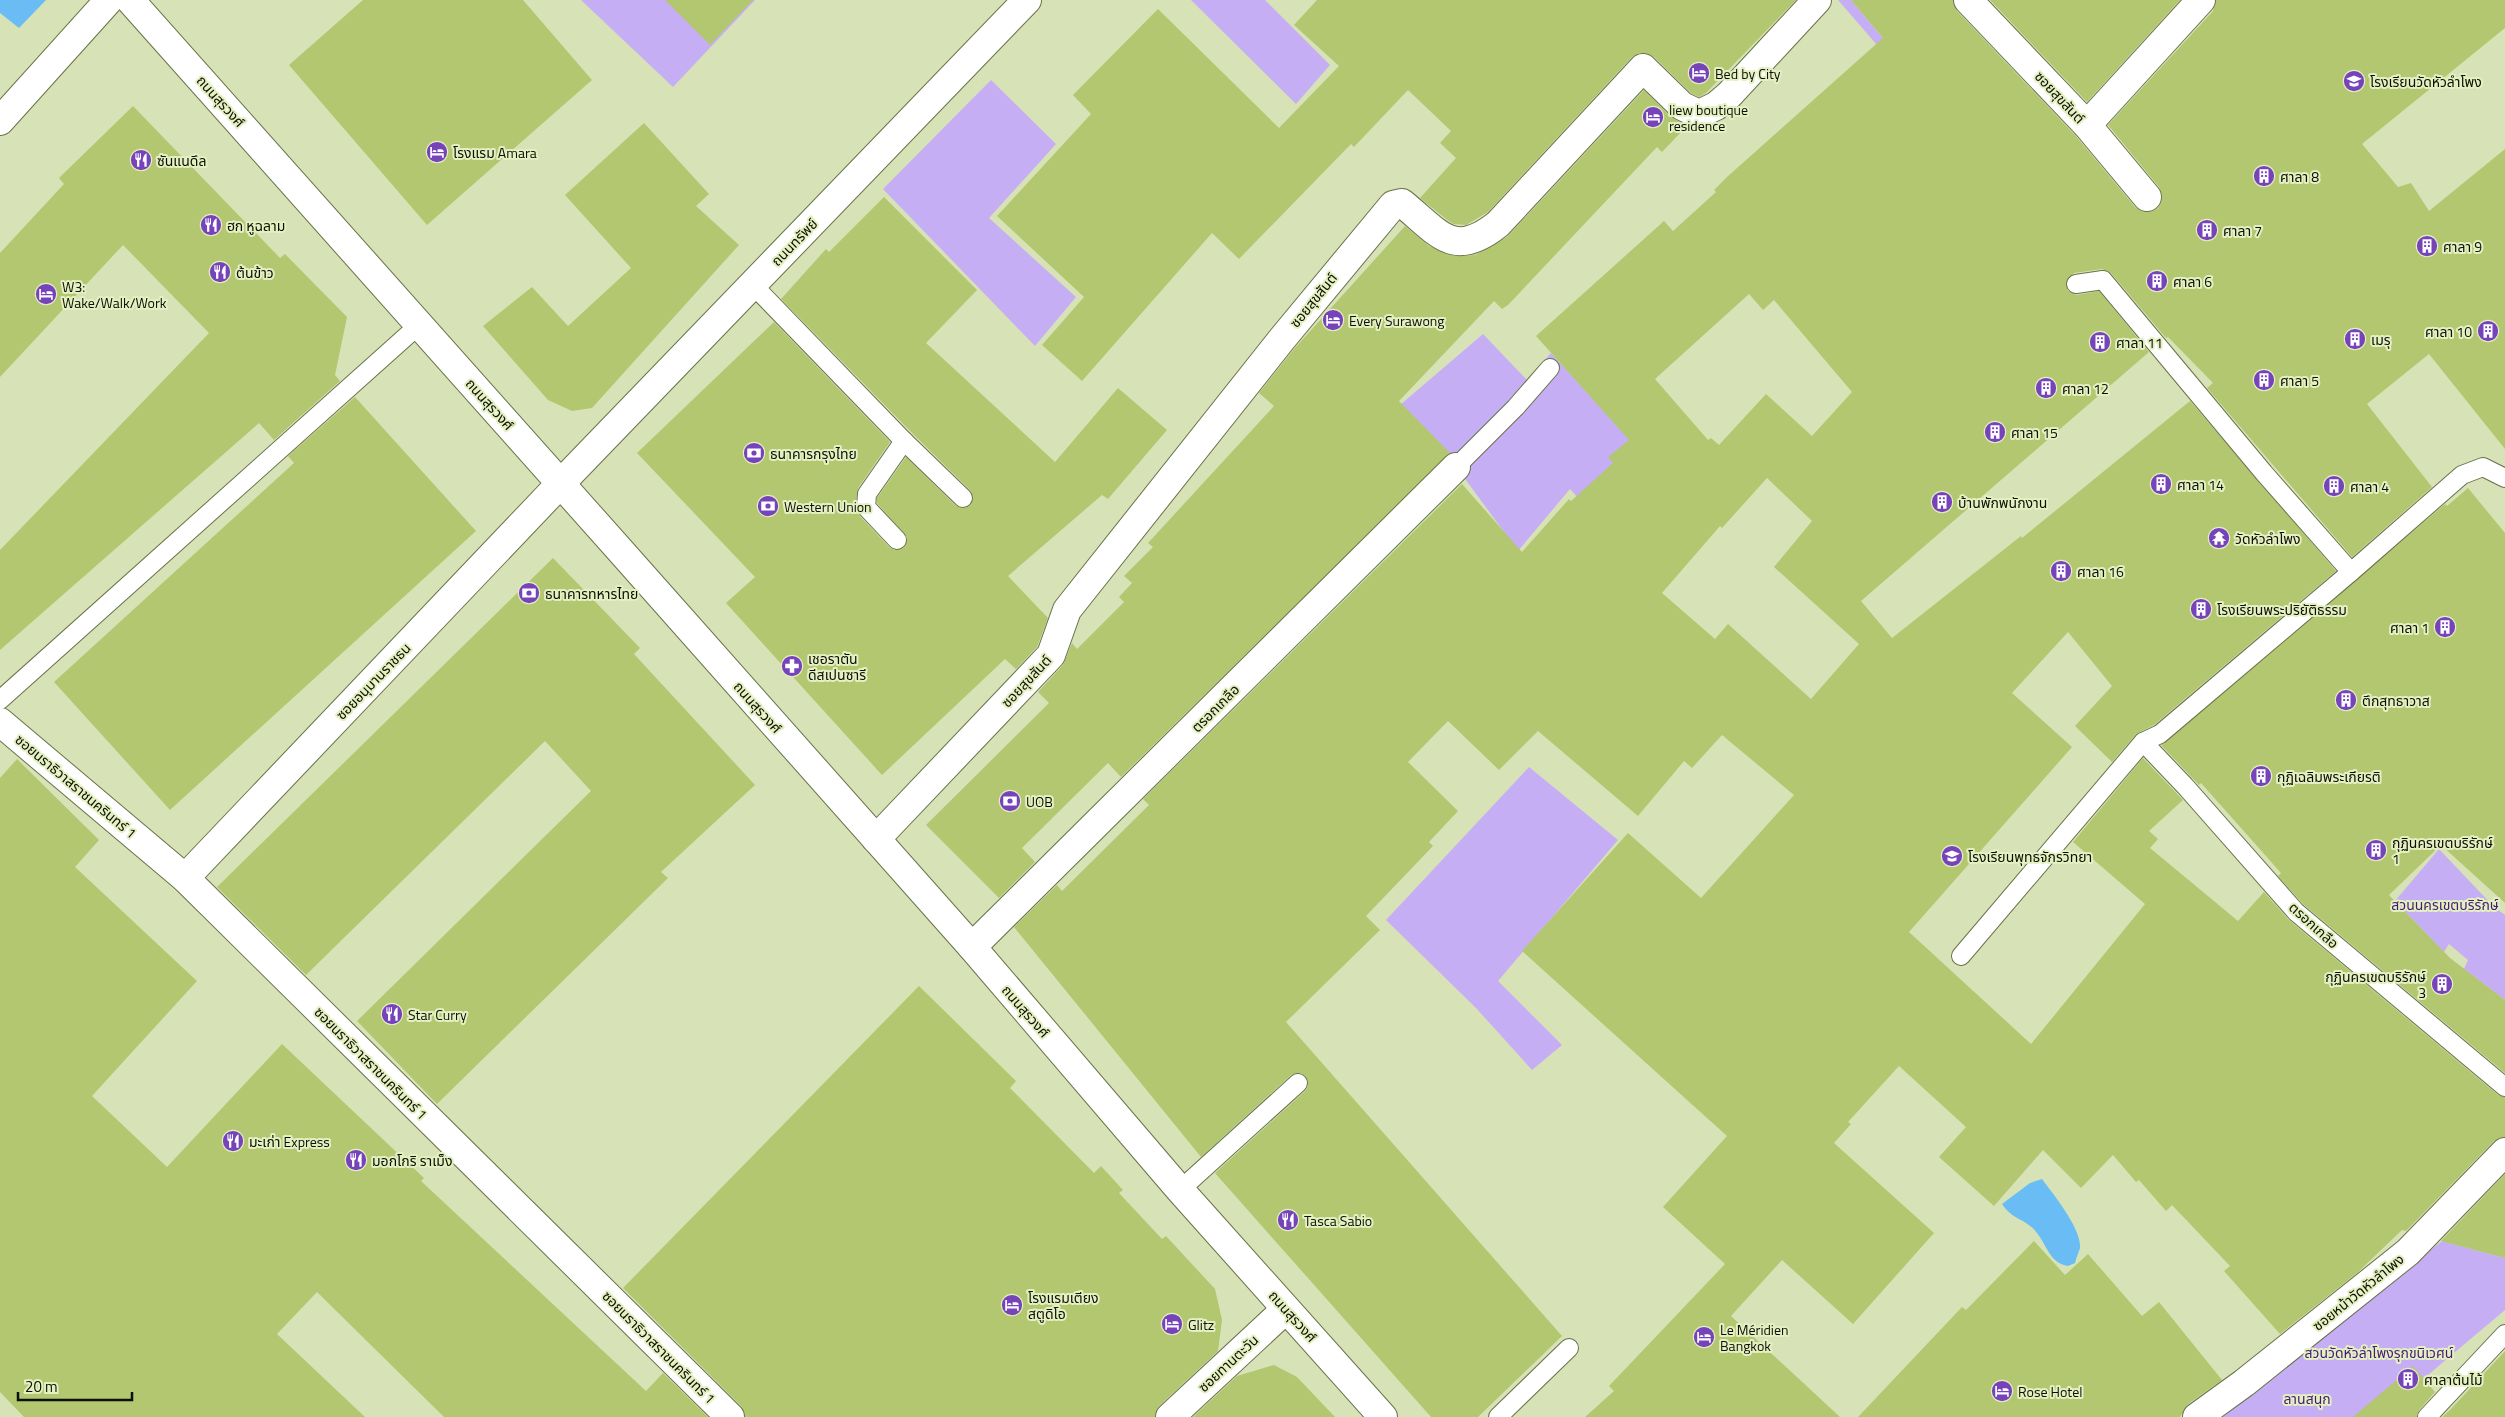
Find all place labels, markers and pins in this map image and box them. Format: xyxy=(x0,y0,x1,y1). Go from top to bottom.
hotel icon: Bed by City xyxy=(1687,61,1711,85)
place label: Bed by City xyxy=(1715,63,1781,84)
school or university icon: โรงเรียนวัดหัวลำโพง xyxy=(2342,69,2366,93)
place label: โรงเรียนวัดหัวลำโพง xyxy=(2370,71,2482,92)
place label: liew boutique residence xyxy=(1669,99,1748,136)
hotel icon: liew boutique residence xyxy=(1641,105,1665,129)
hotel icon: โรงแรม Amara xyxy=(425,140,449,164)
place label: โรงแรม Amara xyxy=(453,142,537,163)
restaurant icon: ซันแนดึล xyxy=(129,148,153,172)
place label: ซันแนดึล xyxy=(157,150,206,171)
building icon: ศาลา 8 xyxy=(2252,164,2276,188)
place label: ศาลา 8 xyxy=(2280,166,2319,187)
restaurant icon: ฮก หูฉลาม xyxy=(199,213,223,237)
place label: ฮก หูฉลาม xyxy=(227,215,285,236)
building icon: ศาลา 7 xyxy=(2195,218,2219,242)
place label: ศาลา 7 xyxy=(2223,220,2262,241)
building icon: ศาลา 9 xyxy=(2415,234,2439,258)
place label: ศาลา 9 xyxy=(2443,236,2482,257)
restaurant icon: ต้นข้าว xyxy=(208,260,232,284)
place label: ต้นข้าว xyxy=(236,262,274,283)
building icon: ศาลา 6 xyxy=(2145,269,2169,293)
place label: ศาลา 6 xyxy=(2173,271,2212,292)
place label: W3: Wake/Walk/Work xyxy=(62,276,167,313)
hotel icon: W3: Wake/Walk/Work xyxy=(34,282,58,306)
hotel icon: Every Surawong xyxy=(1321,308,1345,332)
place label: Every Surawong xyxy=(1349,310,1445,331)
building icon: ศาลา 10 xyxy=(2476,319,2500,343)
place label: ศาลา 10 xyxy=(2425,321,2472,342)
building icon: เมรุ xyxy=(2343,327,2367,351)
place label: เมรุ xyxy=(2371,329,2391,350)
building icon: ศาลา 11 xyxy=(2088,330,2112,354)
place label: ศาลา 11 xyxy=(2116,332,2163,353)
building icon: ศาลา 5 xyxy=(2252,368,2276,392)
place label: ศาลา 5 xyxy=(2280,370,2319,391)
building icon: ศาลา 12 xyxy=(2034,376,2058,400)
place label: ศาลา 12 xyxy=(2062,378,2109,399)
building icon: ศาลา 15 xyxy=(1983,420,2007,444)
place label: ศาลา 15 xyxy=(2011,422,2058,443)
bank icon: ธนาคารกรุงไทย xyxy=(742,441,766,465)
place label: ธนาคารกรุงไทย xyxy=(770,443,857,464)
building icon: ศาลา 14 xyxy=(2149,472,2173,496)
place label: ศาลา 14 xyxy=(2177,474,2224,495)
building icon: ศาลา 4 xyxy=(2322,474,2346,498)
place label: ศาลา 4 xyxy=(2350,476,2389,497)
building icon: บ้านพักพนักงาน xyxy=(1930,490,1954,514)
place label: บ้านพักพนักงาน xyxy=(1958,492,2047,513)
bank icon: Western Union xyxy=(756,494,780,518)
place label: Western Union xyxy=(784,496,872,517)
temple icon: วัดหัวลำโพง xyxy=(2207,526,2231,550)
place label: วัดหัวลำโพง xyxy=(2235,528,2301,549)
building icon: ศาลา 16 xyxy=(2049,559,2073,583)
place label: ศาลา 16 xyxy=(2077,561,2124,582)
bank icon: ธนาคารทหารไทย xyxy=(517,581,541,605)
place label: ธนาคารทหารไทย xyxy=(545,583,638,604)
building icon: โรงเรียนพระปริยัติธรรม xyxy=(2189,597,2213,621)
place label: โรงเรียนพระปริยัติธรรม xyxy=(2217,599,2347,620)
building icon: ศาลา 1 xyxy=(2433,615,2457,639)
place label: ศาลา 1 xyxy=(2390,617,2429,638)
place label: เชอราตัน ดีสเปนซารี xyxy=(808,648,866,685)
pharmacy icon: เชอราตัน ดีสเปนซารี xyxy=(780,654,804,678)
building icon: ตึกสุทธาวาส xyxy=(2334,688,2358,712)
place label: ตึกสุทธาวาส xyxy=(2362,690,2430,711)
building icon: กุฏิเฉลิมพระเกียรติ xyxy=(2249,764,2273,788)
place label: กุฏิเฉลิมพระเกียรติ xyxy=(2277,766,2381,787)
bank icon: UOB xyxy=(998,789,1022,813)
place label: UOB xyxy=(1026,791,1053,812)
place label: กุฏินครเขตบริรักษ์ 1 xyxy=(2392,832,2493,869)
building icon: กุฏินครเขตบริรักษ์ 1 xyxy=(2364,838,2388,862)
school or university icon: โรงเรียนพุทธจักรวิทยา xyxy=(1940,844,1964,868)
place label: โรงเรียนพุทธจักรวิทยา xyxy=(1968,846,2092,867)
place label: กุฏินครเขตบริรักษ์ 3 xyxy=(2325,966,2426,1003)
building icon: กุฏินครเขตบริรักษ์ 3 xyxy=(2430,972,2454,996)
restaurant icon: Star Curry xyxy=(380,1002,404,1026)
place label: Star Curry xyxy=(408,1004,467,1025)
restaurant icon: มะเก่า Express xyxy=(221,1129,245,1153)
place label: มะเก่า Express xyxy=(249,1131,330,1152)
restaurant icon: มอกโกริ ราเม็ง xyxy=(344,1148,368,1172)
place label: มอกโกริ ราเม็ง xyxy=(372,1150,452,1171)
restaurant icon: Tasca Sabio xyxy=(1276,1208,1300,1232)
place label: Tasca Sabio xyxy=(1304,1210,1372,1231)
place label: โรงแรมเตียง สตูดิโอ xyxy=(1028,1287,1099,1324)
hotel icon: โรงแรมเตียง สตูดิโอ xyxy=(1000,1293,1024,1317)
hotel icon: Glitz xyxy=(1160,1312,1184,1336)
place label: Glitz xyxy=(1188,1314,1214,1335)
place label: Le Méridien Bangkok xyxy=(1720,1319,1789,1356)
hotel icon: Le Méridien Bangkok xyxy=(1692,1325,1716,1349)
building icon: ศาลาต้นไม้ xyxy=(2396,1367,2420,1391)
place label: ศาลาต้นไม้ xyxy=(2424,1369,2483,1390)
hotel icon: Rose Hotel xyxy=(1990,1379,2014,1403)
place label: Rose Hotel xyxy=(2018,1381,2082,1402)

